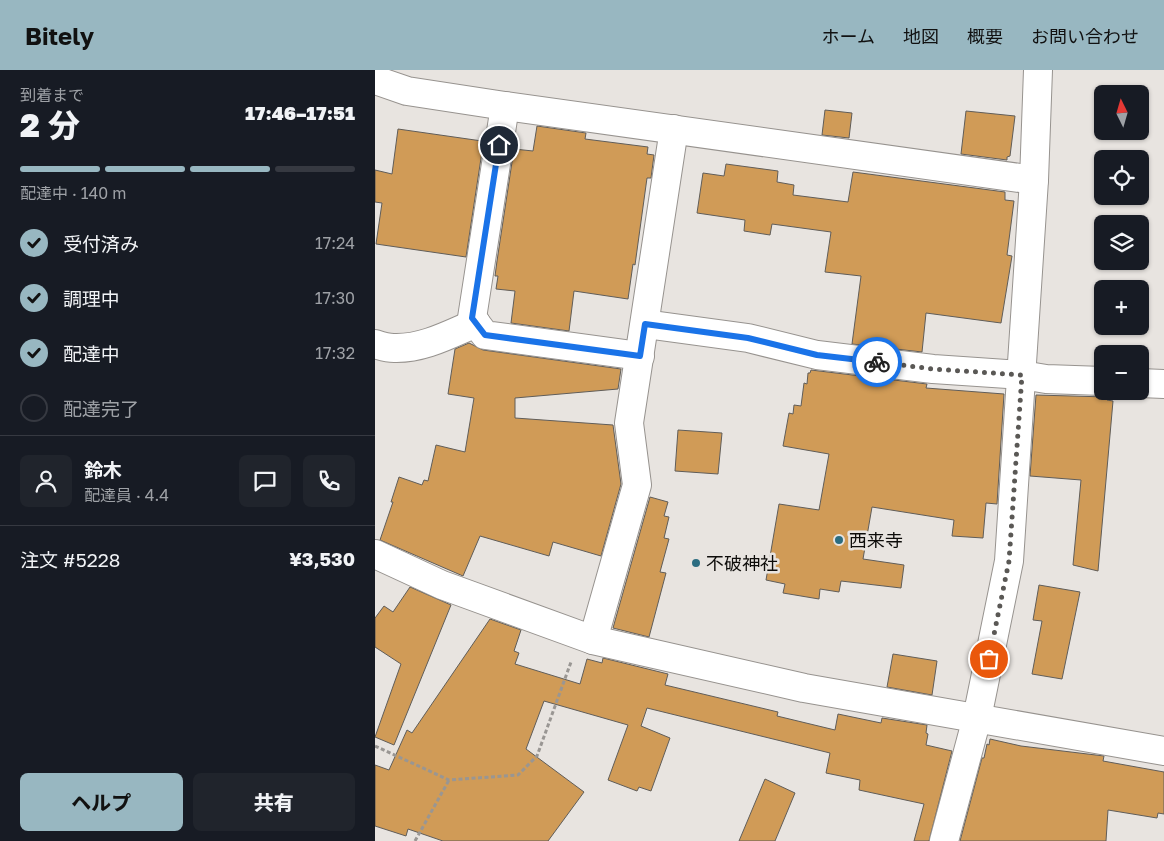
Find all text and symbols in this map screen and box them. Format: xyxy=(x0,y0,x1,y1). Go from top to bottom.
text: Bitely xyxy=(25,21,94,50)
text: ホーム xyxy=(822,25,875,47)
text: 地図 xyxy=(903,25,939,47)
text: 概要 xyxy=(967,25,1003,47)
text: お問い合わせ xyxy=(1031,25,1139,47)
text: 到着まで xyxy=(20,85,84,105)
north arrow xyxy=(1094,85,1149,140)
map controls xyxy=(1094,85,1149,400)
text: 17:46–17:51 xyxy=(245,101,355,124)
text: 2 分 xyxy=(20,106,80,144)
pin xyxy=(478,124,520,166)
icon: home xyxy=(485,131,513,159)
button: locate xyxy=(1094,150,1149,205)
text: 配達中 · 140 m xyxy=(20,183,126,203)
button: layers xyxy=(1094,215,1149,270)
icon: check xyxy=(20,229,48,257)
text: 受付済み xyxy=(63,232,139,255)
text: 17:24 xyxy=(315,233,355,253)
button: + xyxy=(1094,280,1149,335)
icon: check xyxy=(20,284,48,312)
text: 調理中 xyxy=(63,287,120,310)
text: 17:30 xyxy=(315,288,355,308)
courier xyxy=(852,337,902,387)
icon: check xyxy=(20,339,48,367)
text: 配達中 xyxy=(63,342,120,365)
text: 17:32 xyxy=(315,343,355,363)
button: − xyxy=(1094,345,1149,400)
icon: bike xyxy=(863,348,891,376)
text: 配達完了 xyxy=(63,397,139,420)
button: person xyxy=(20,455,72,507)
button: chat xyxy=(239,455,291,507)
button: phone xyxy=(303,455,355,507)
text: 鈴木 xyxy=(84,458,122,481)
text: 配達員 · 4.4 xyxy=(84,485,169,505)
place label: 西来寺 xyxy=(849,529,903,551)
marker: 西来寺 xyxy=(833,534,845,546)
text: ¥3,530 xyxy=(289,547,355,570)
text: 注文 #5228 xyxy=(20,548,120,571)
place label: 不破神社 xyxy=(706,552,778,574)
marker: 不破神社 xyxy=(690,557,702,569)
pin xyxy=(968,638,1010,680)
icon: bag xyxy=(975,645,1003,673)
button: ヘルプ xyxy=(20,773,183,831)
button: 共有 xyxy=(193,773,355,831)

